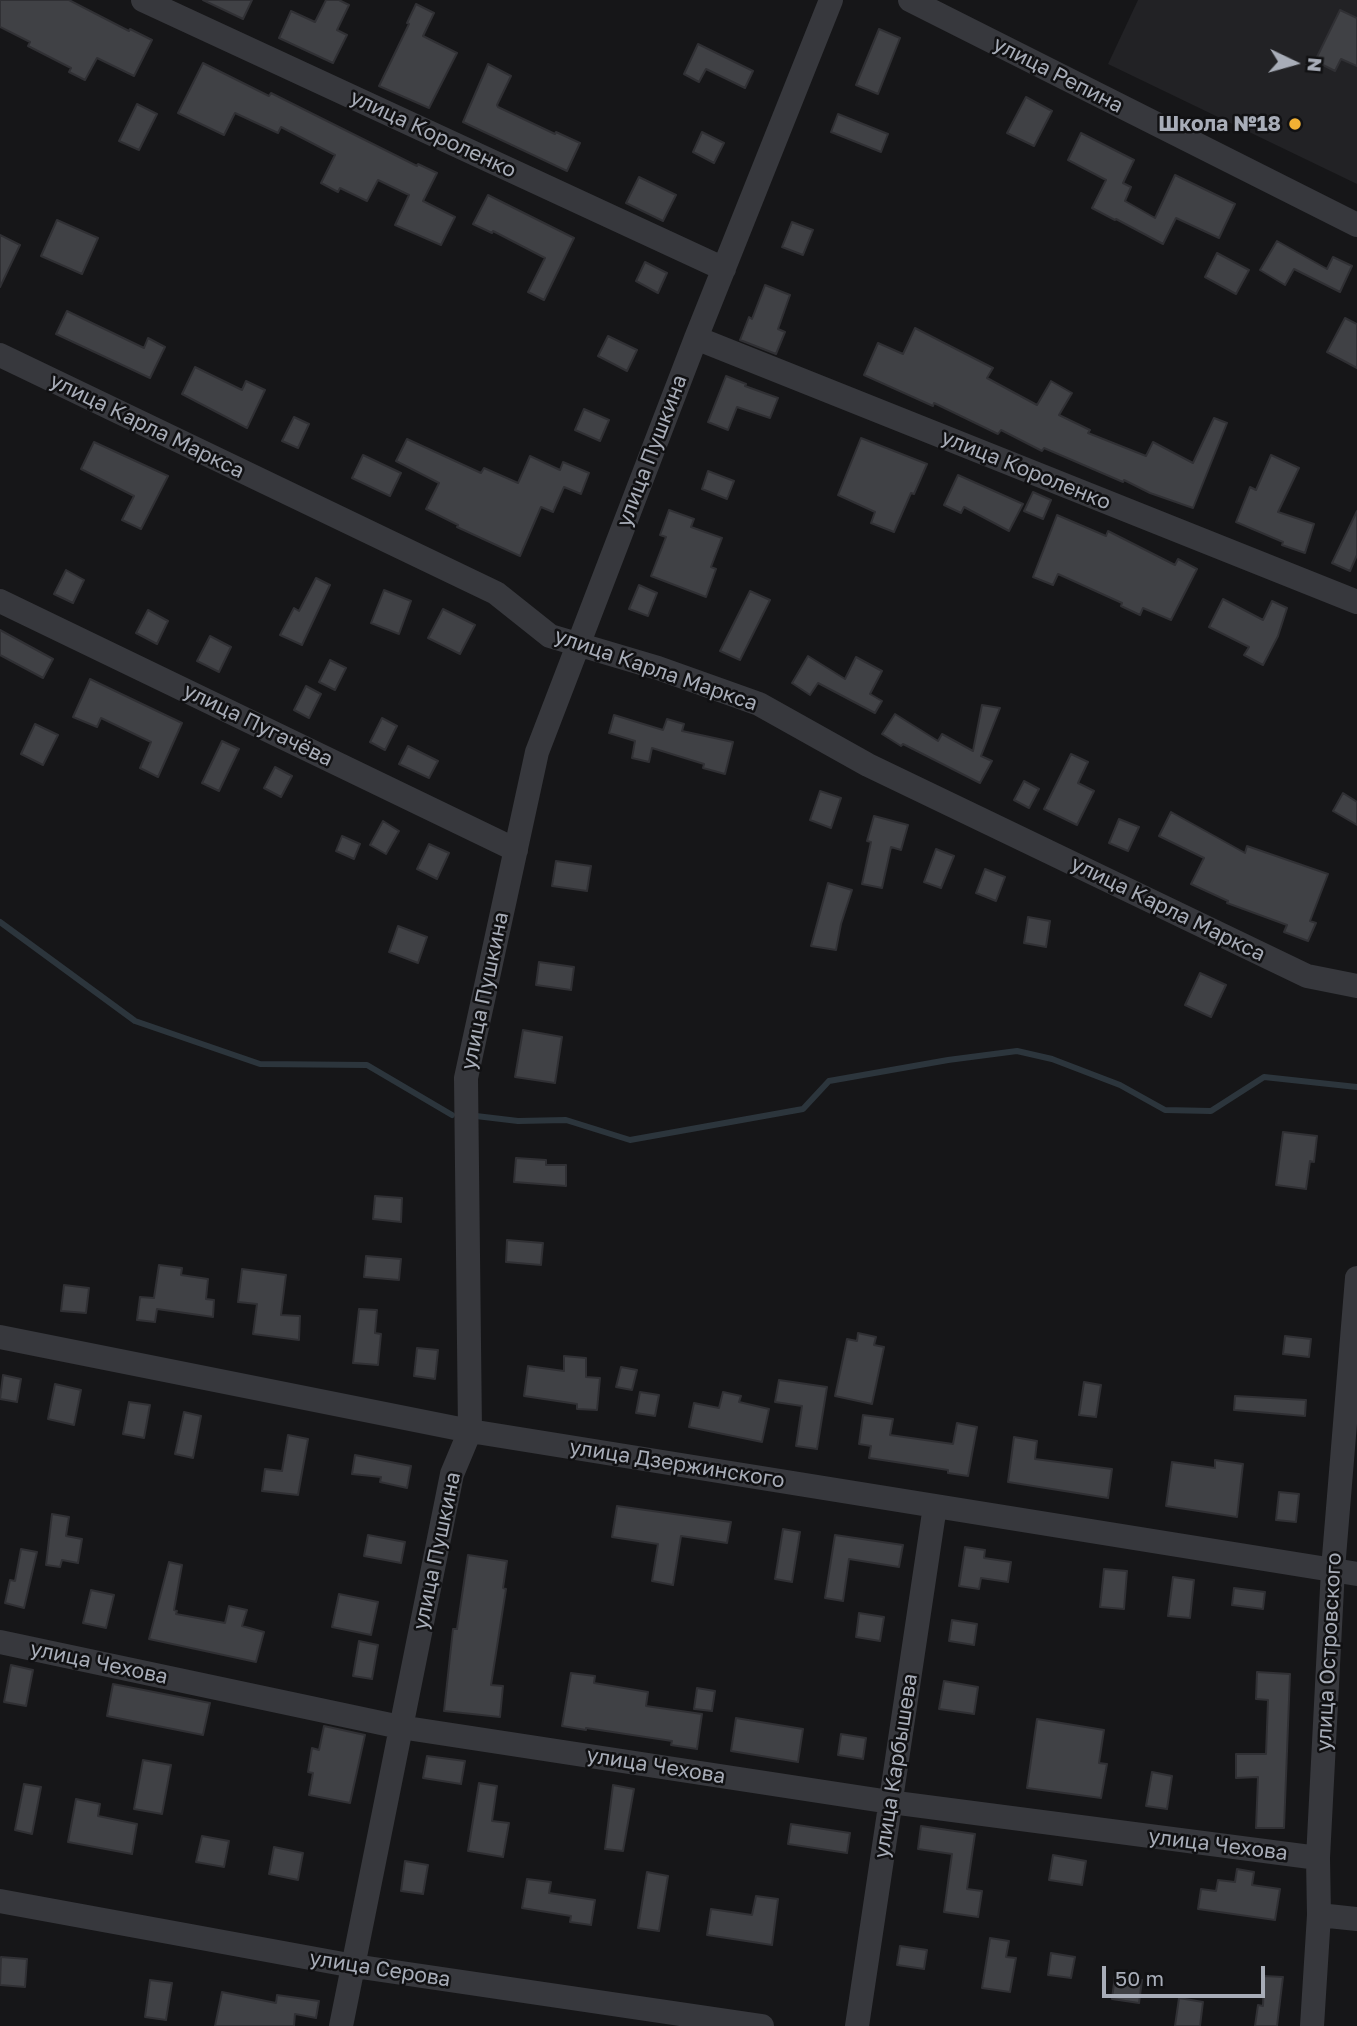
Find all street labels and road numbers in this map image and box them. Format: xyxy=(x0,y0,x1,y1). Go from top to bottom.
street label: улица Репина xyxy=(989,31,1127,119)
street label: улица Короленко xyxy=(346,84,520,184)
street label: улица Карла Маркса xyxy=(46,368,248,484)
street label: улица Пушкина xyxy=(611,371,693,531)
street label: улица Короленко xyxy=(938,425,1114,515)
street label: улица Карла Маркса xyxy=(551,623,761,717)
street label: улица Пугачёва xyxy=(179,678,337,772)
street label: улица Карла Маркса xyxy=(1067,851,1269,967)
street label: улица Пушкина xyxy=(456,910,514,1072)
street label: улица Дзержинского xyxy=(567,1435,787,1493)
street label: улица Пушкина xyxy=(408,1470,466,1632)
street label: улица Островского xyxy=(1311,1552,1347,1752)
street label: улица Чехова xyxy=(28,1636,170,1690)
street label: улица Карбышева xyxy=(869,1672,923,1860)
street label: улица Чехова xyxy=(585,1743,727,1789)
street label: улица Чехова xyxy=(1147,1824,1289,1866)
street label: улица Серова xyxy=(308,1945,452,1993)

